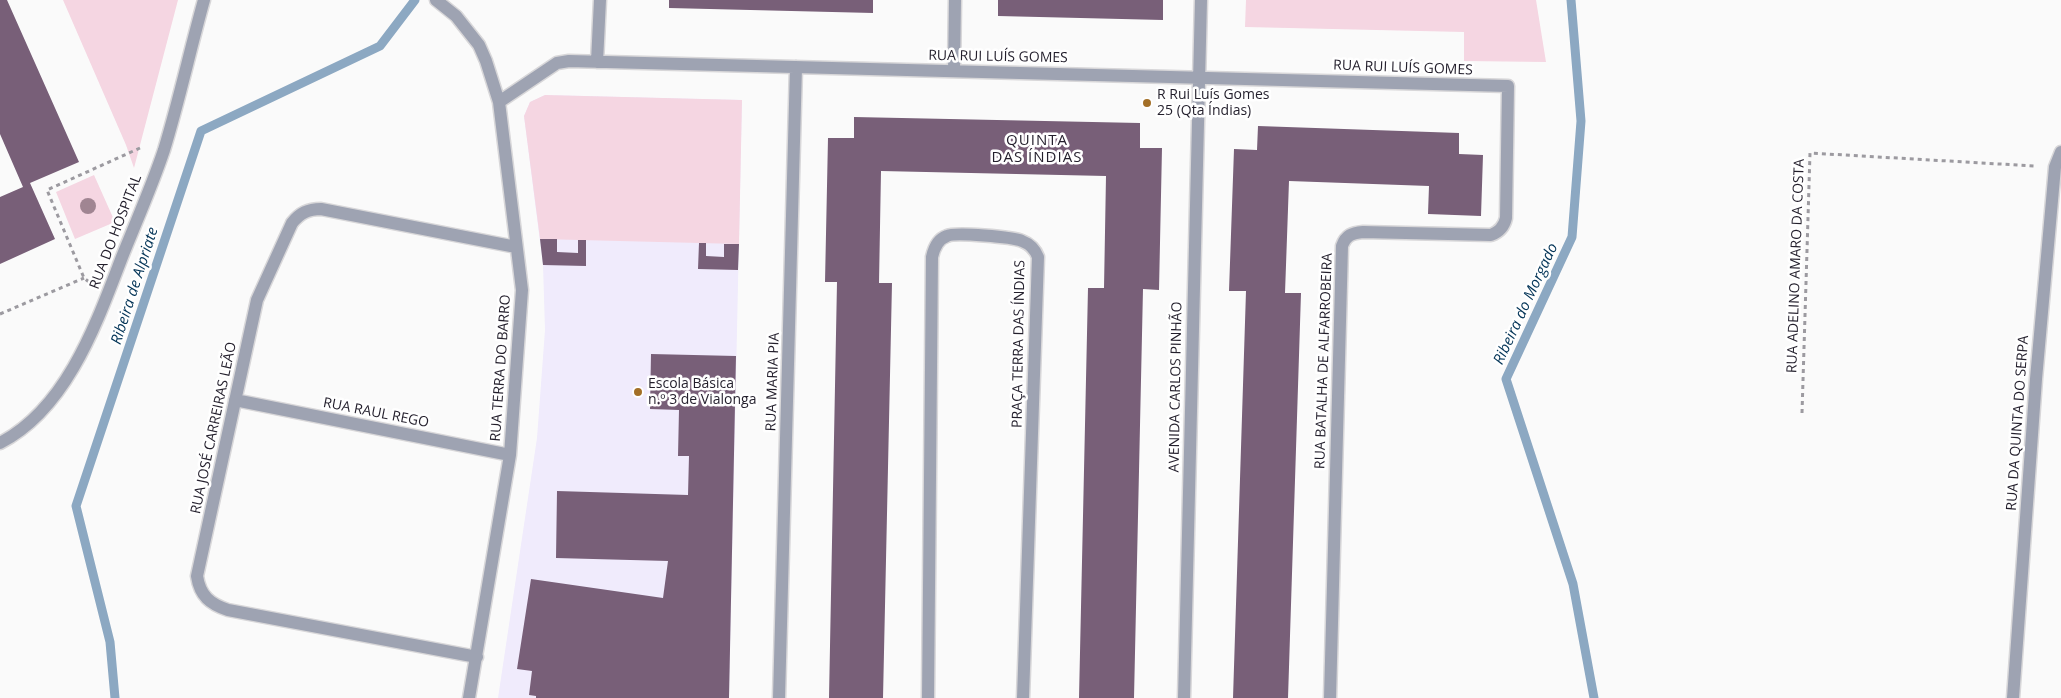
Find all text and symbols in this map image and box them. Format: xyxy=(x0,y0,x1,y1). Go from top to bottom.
street label: RUA RUI LUÍS GOMES xyxy=(928,47,1068,67)
street label: RUA RUI LUÍS GOMES xyxy=(1333,57,1473,79)
place label: R Rui Luís Gomes 25 (Qta Índias) xyxy=(1157,87,1270,120)
marker: R Rui Luís Gomes 25 (Qta Índias) xyxy=(1141,97,1153,109)
district label: QUINTA DAS ÍNDIAS xyxy=(990,132,1084,167)
street label: RUA ADELINO AMARO DA COSTA xyxy=(1784,159,1808,373)
street label: RUA DO HOSPITAL xyxy=(86,172,146,292)
water label: Ribeira de Alpriate xyxy=(108,225,162,347)
water label: Ribeira do Morgado xyxy=(1490,240,1562,368)
street label: RUA BATALHA DE ALFARROBEIRA xyxy=(1312,253,1336,469)
street label: PRAÇA TERRA DAS ÍNDIAS xyxy=(1009,260,1029,428)
street label: RUA TERRA DO BARRO xyxy=(487,294,515,442)
street label: AVENIDA CARLOS PINHÃO xyxy=(1166,301,1186,473)
street label: RUA MARIA PIA xyxy=(763,332,783,432)
street label: RUA DA QUINTA DO SERPA xyxy=(2003,335,2033,511)
street label: RUA JOSÉ CARREIRAS LEÃO xyxy=(188,340,240,516)
place label: Escola Básica n.º 3 de Vialonga xyxy=(648,376,756,408)
marker: Escola Básica n.º 3 de Vialonga xyxy=(632,386,644,398)
street label: RUA RAUL REGO xyxy=(322,395,430,431)

